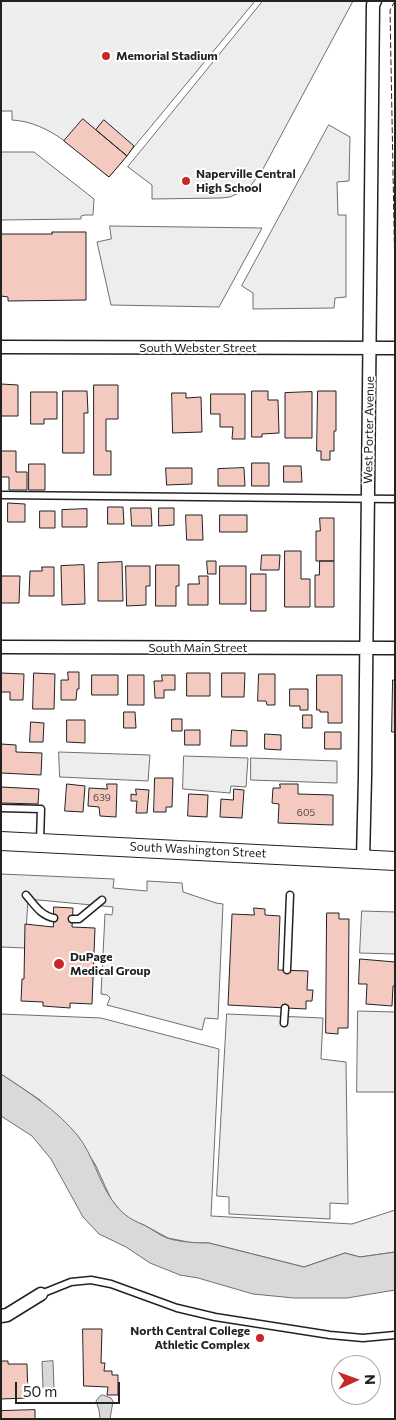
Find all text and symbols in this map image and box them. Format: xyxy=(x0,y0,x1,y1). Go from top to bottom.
place label: Memorial Stadium xyxy=(116,49,218,63)
marker: Memorial Stadium xyxy=(100,50,112,62)
place label: Naperville Central High School xyxy=(196,167,296,195)
marker: Naperville Central High School xyxy=(180,175,192,187)
street label: South Webster Street xyxy=(139,341,257,355)
street label: West Porter Avenue xyxy=(361,376,377,484)
street label: South Main Street xyxy=(149,641,247,655)
house number: 639 xyxy=(93,792,111,804)
house number: 605 xyxy=(297,807,315,819)
street label: South Washington Street xyxy=(129,839,267,861)
place label: DuPage Medical Group xyxy=(70,950,151,978)
marker: DuPage Medical Group xyxy=(52,957,66,971)
place label: North Central College Athletic Complex xyxy=(130,1324,250,1352)
marker: North Central College Athletic Complex xyxy=(254,1332,266,1344)
north arrow xyxy=(331,1355,381,1405)
scale bar xyxy=(18,1372,122,1404)
text: N xyxy=(362,1374,379,1385)
text: 50 m xyxy=(23,1382,57,1400)

